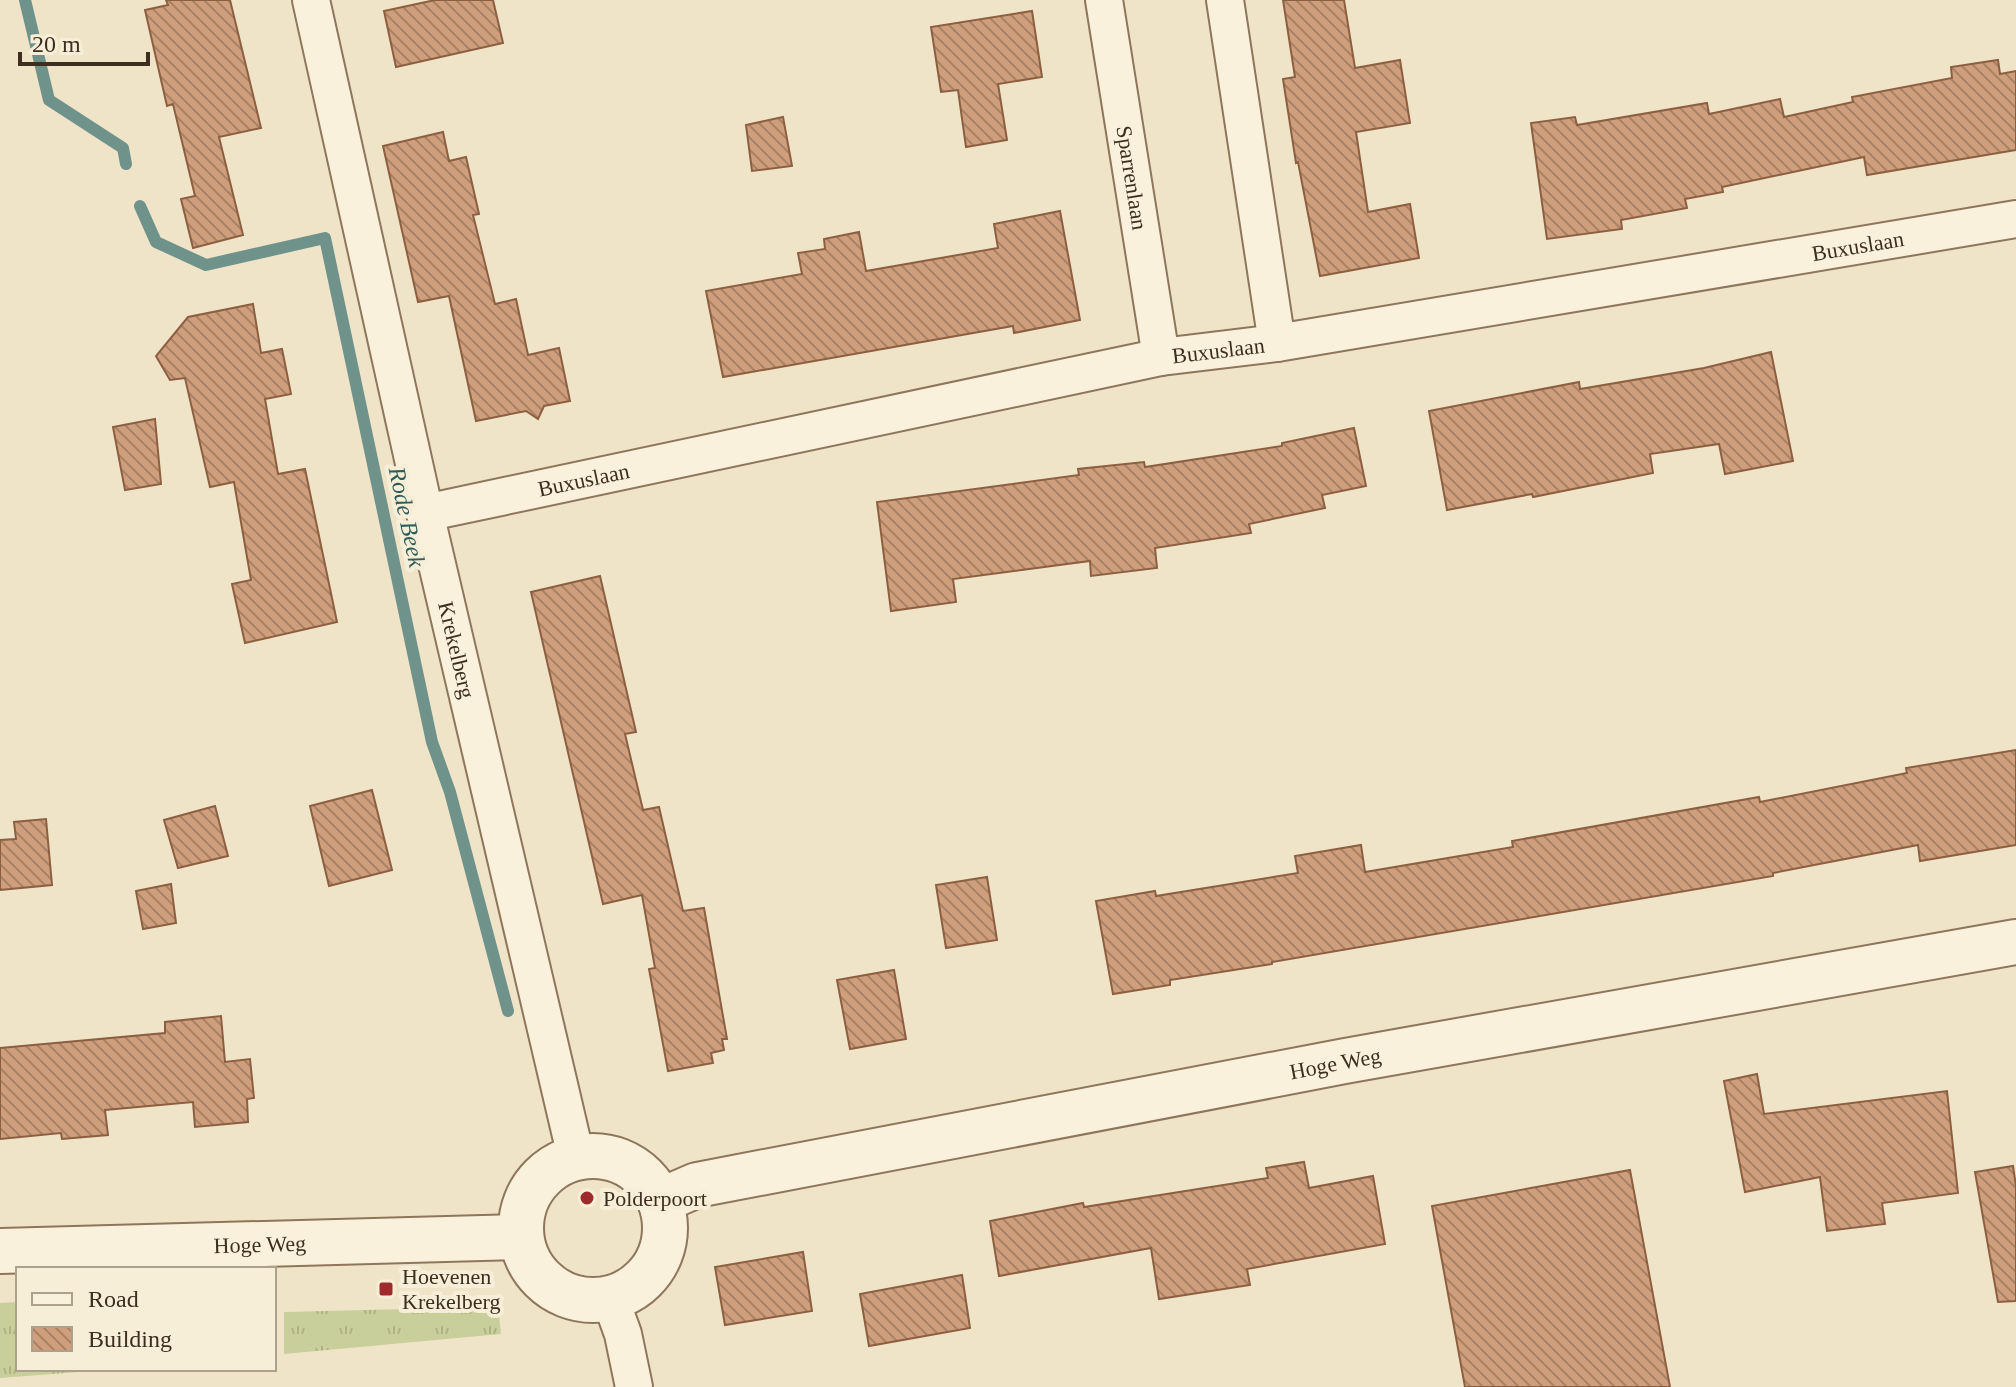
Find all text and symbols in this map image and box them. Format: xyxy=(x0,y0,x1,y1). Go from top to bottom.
scale bar xyxy=(20,16,148,66)
text: 20 m xyxy=(32,31,81,57)
street label: Sparrenlaan xyxy=(1111,124,1153,232)
street label: Buxuslaan xyxy=(1810,226,1906,266)
street label: Buxuslaan xyxy=(1171,333,1266,369)
street label: Buxuslaan xyxy=(536,458,632,502)
water label: Rode Beek xyxy=(383,463,430,570)
street label: Krekelberg xyxy=(433,599,480,701)
street label: Hoge Weg xyxy=(1287,1043,1383,1084)
place label: Polderpoort xyxy=(603,1186,707,1211)
marker: Polderpoort xyxy=(578,1189,596,1207)
street label: Hoge Weg xyxy=(213,1231,307,1258)
place label: Hoevenen Krekelberg xyxy=(402,1264,501,1314)
legend xyxy=(16,1267,276,1371)
marker: Hoevenen Krekelberg xyxy=(377,1280,395,1298)
text: Road xyxy=(88,1286,139,1312)
text: Building xyxy=(88,1326,172,1352)

